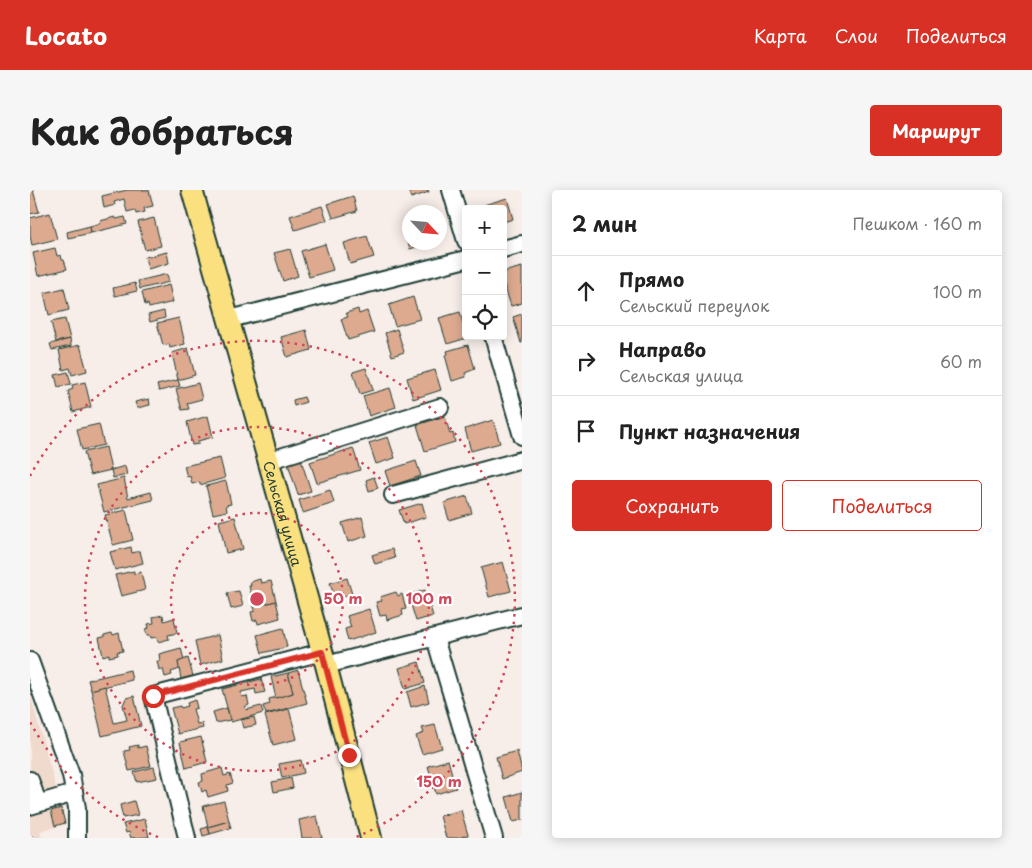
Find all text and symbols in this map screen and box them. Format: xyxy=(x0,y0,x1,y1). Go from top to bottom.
text: Locato xyxy=(25,17,107,53)
text: Карта xyxy=(754,22,807,49)
text: Слои xyxy=(835,22,878,49)
text: Поделиться xyxy=(906,22,1007,49)
text: Как добраться xyxy=(30,104,294,157)
button: Маршрут xyxy=(870,105,1002,156)
north arrow xyxy=(402,205,447,250)
map controls xyxy=(462,205,507,340)
button: + xyxy=(462,205,507,250)
text: 2 мин xyxy=(572,207,637,239)
text: Пешком · 160 m xyxy=(853,211,982,235)
button: − xyxy=(462,250,507,295)
text: Прямо xyxy=(619,265,684,293)
icon: ahead xyxy=(572,277,600,305)
text: 100 m xyxy=(933,279,982,303)
text: Сельский переулок xyxy=(619,293,769,317)
button: locate xyxy=(462,295,507,340)
text: Направо xyxy=(619,335,706,363)
icon: right xyxy=(572,347,600,375)
text: 60 m xyxy=(940,349,982,373)
text: Сельская улица xyxy=(619,363,743,387)
icon: arrive xyxy=(572,417,600,445)
text: Пункт назначения xyxy=(619,417,800,445)
street label: Сельская улица xyxy=(258,458,308,569)
button: Сохранить xyxy=(572,480,772,531)
button: Поделиться xyxy=(782,480,982,531)
text: 50 m xyxy=(324,586,362,609)
text: 100 m xyxy=(406,586,452,609)
centre of rings xyxy=(248,590,266,608)
route start xyxy=(142,685,165,708)
route end xyxy=(338,744,361,767)
text: 150 m xyxy=(416,769,462,792)

